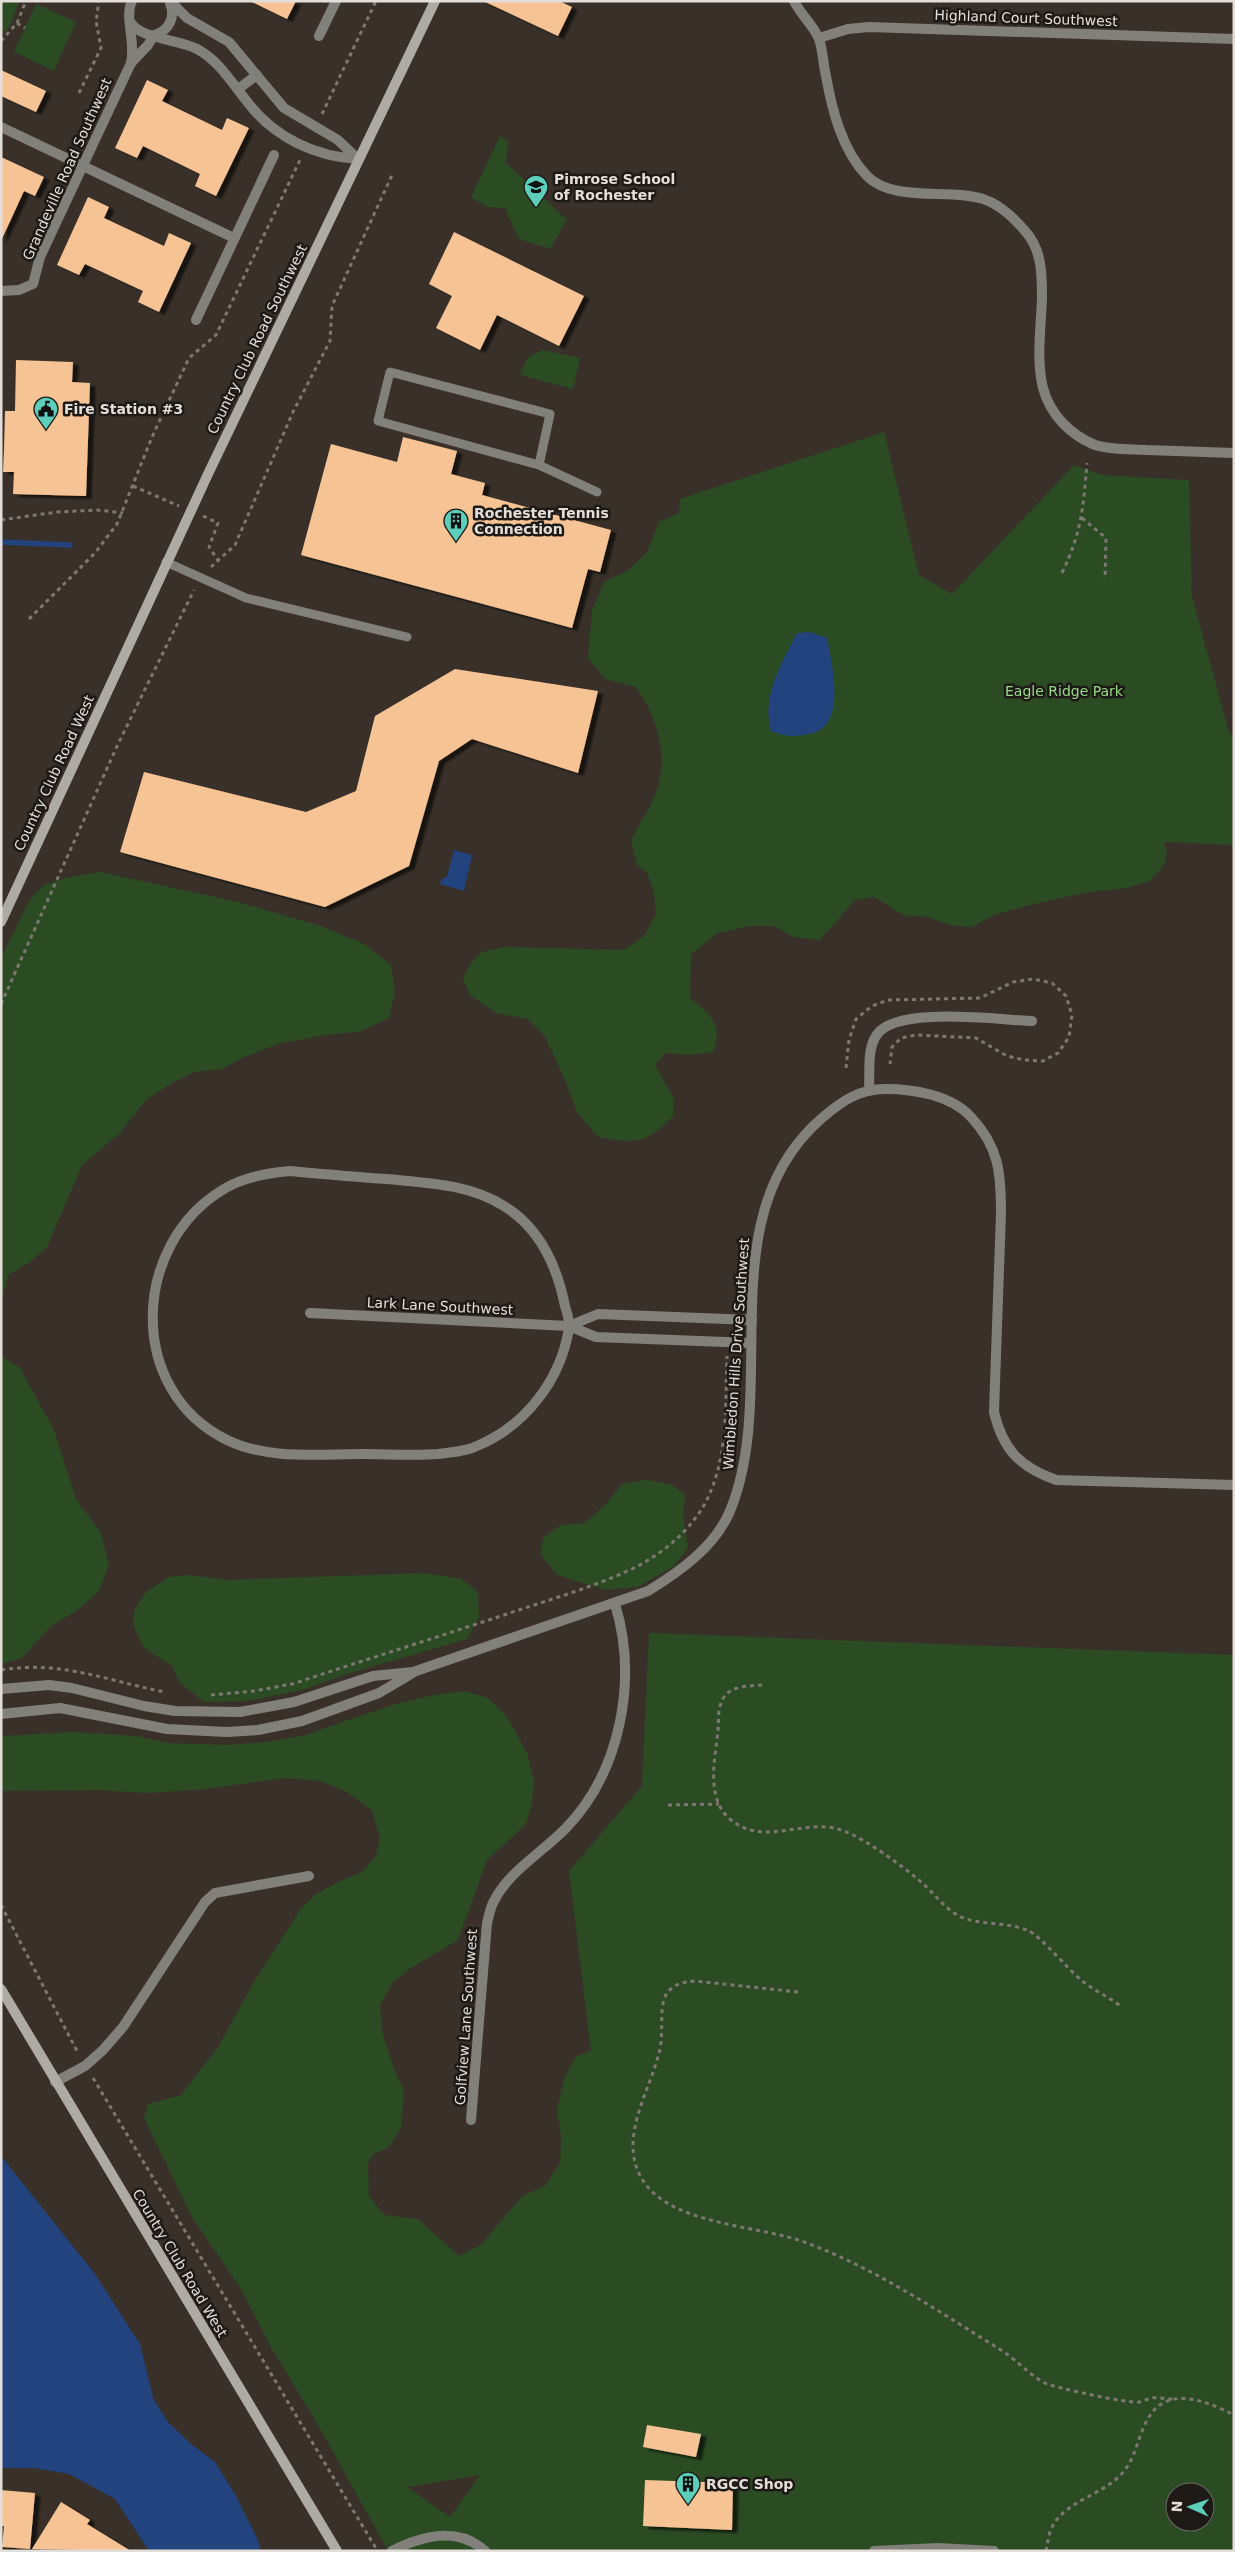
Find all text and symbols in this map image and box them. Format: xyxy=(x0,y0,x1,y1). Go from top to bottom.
street label: Highland Court Southwest xyxy=(934,7,1118,29)
street label: Grandeville Road Southwest xyxy=(19,75,115,263)
place label: Pimrose School of Rochester xyxy=(554,171,675,203)
school or university icon: Pimrose School of Rochester xyxy=(523,174,549,208)
street label: Country Club Road Southwest xyxy=(204,241,310,436)
public building icon: Fire Station #3 xyxy=(33,396,59,430)
place label: Fire Station #3 xyxy=(64,401,183,417)
place label: Rochester Tennis Connection xyxy=(474,505,609,537)
building icon: Rochester Tennis Connection xyxy=(443,508,469,542)
park label: Eagle Ridge Park xyxy=(1005,683,1124,699)
street label: Country Club Road West xyxy=(11,692,97,853)
street label: Wimbledon Hills Drive Southwest xyxy=(720,1237,752,1471)
street label: Lark Lane Southwest xyxy=(366,1294,514,1318)
street label: Golfview Lane Southwest xyxy=(452,1928,480,2106)
street label: Country Club Road West xyxy=(129,2186,231,2340)
building icon: RGCC Shop xyxy=(675,2471,701,2505)
place label: RGCC Shop xyxy=(706,2476,793,2492)
north arrow xyxy=(1165,2482,1215,2532)
text: N xyxy=(1169,2500,1185,2513)

